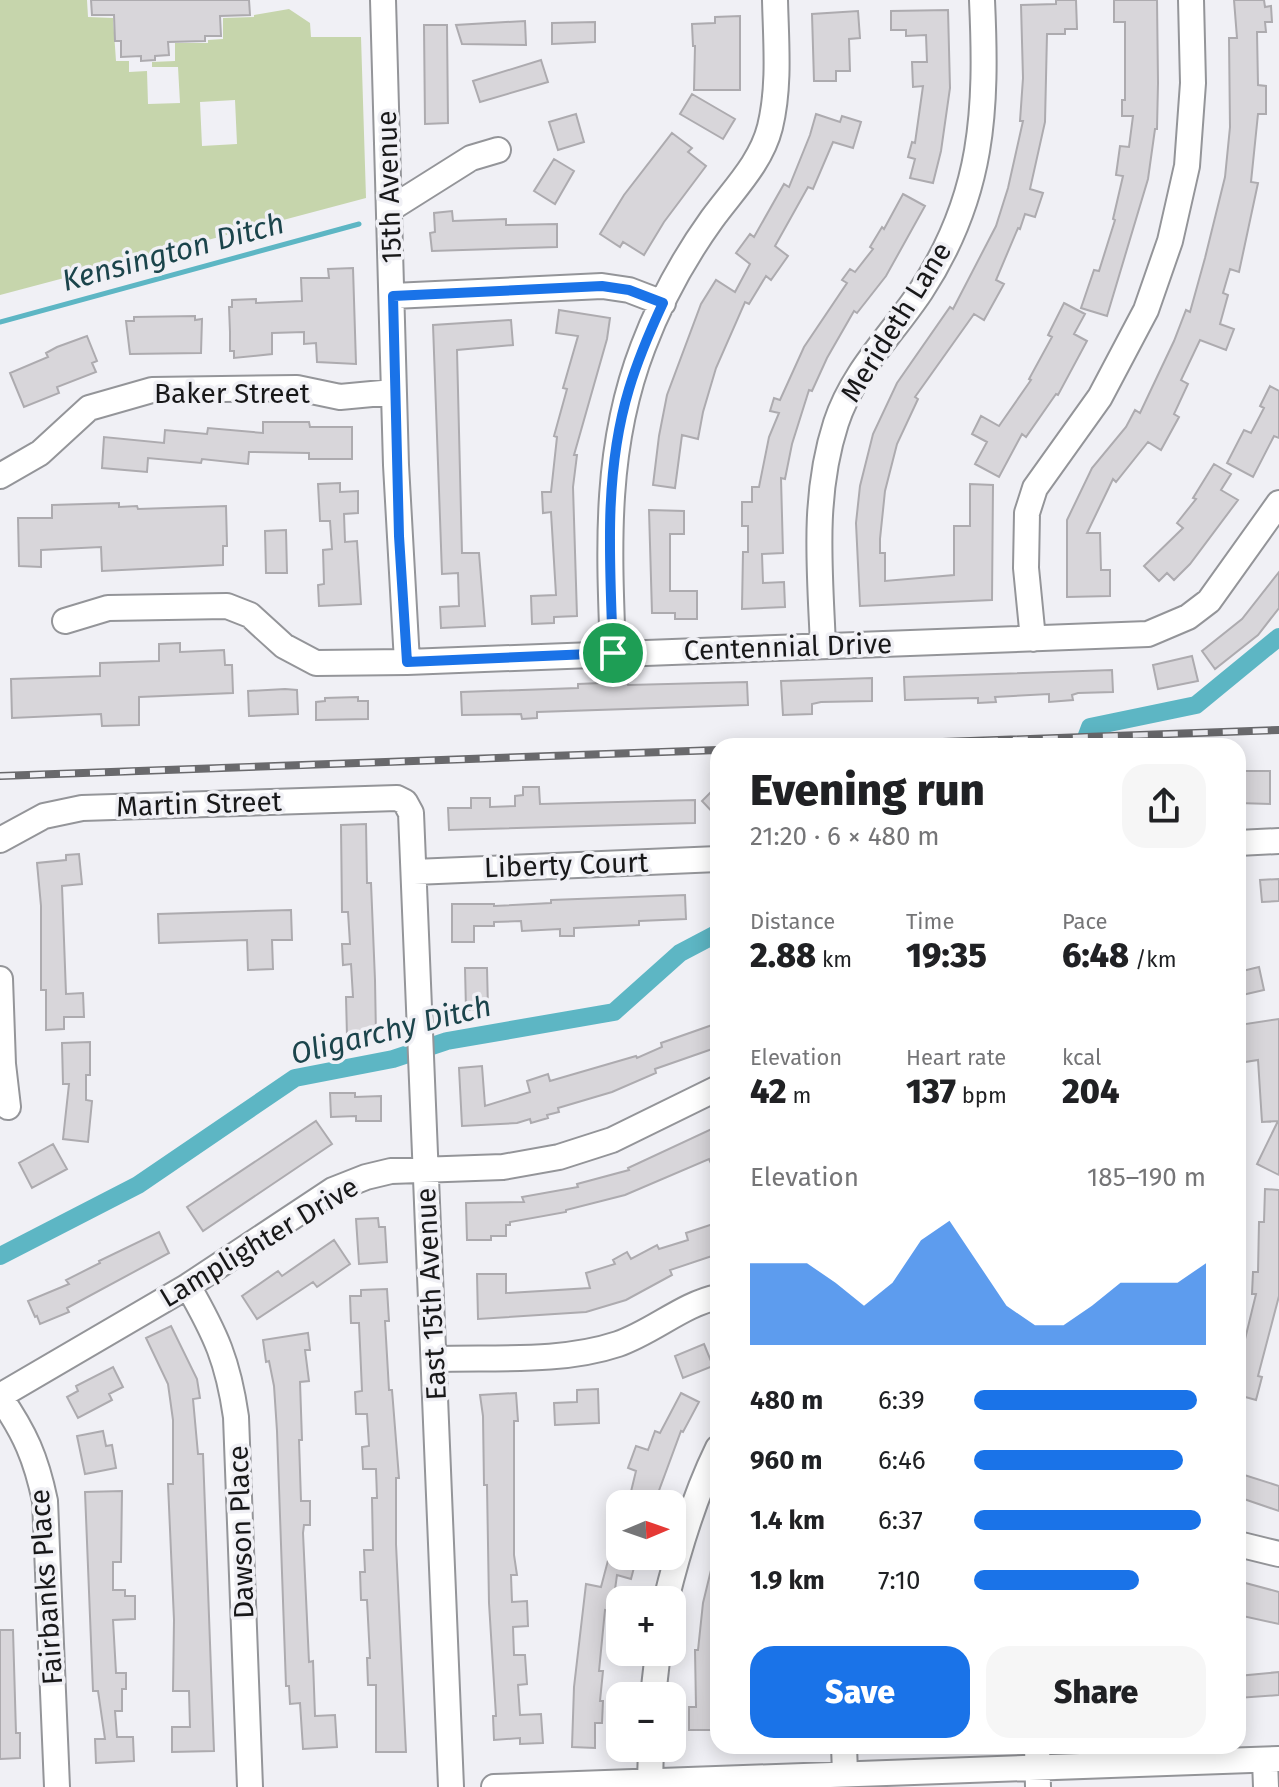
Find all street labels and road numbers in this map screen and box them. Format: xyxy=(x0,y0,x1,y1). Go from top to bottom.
street label: 15th Avenue xyxy=(370,110,408,264)
street label: Merideth Lane xyxy=(834,236,958,408)
street label: Baker Street xyxy=(154,377,311,410)
street label: Centennial Drive xyxy=(683,627,893,667)
street label: Martin Street xyxy=(116,785,283,823)
street label: Liberty Court xyxy=(483,846,650,884)
street label: Lamplighter Drive xyxy=(154,1170,364,1314)
street label: East 15th Avenue xyxy=(409,1187,453,1401)
street label: Dawson Place xyxy=(221,1445,261,1619)
street label: Fairbanks Place xyxy=(23,1488,69,1686)

